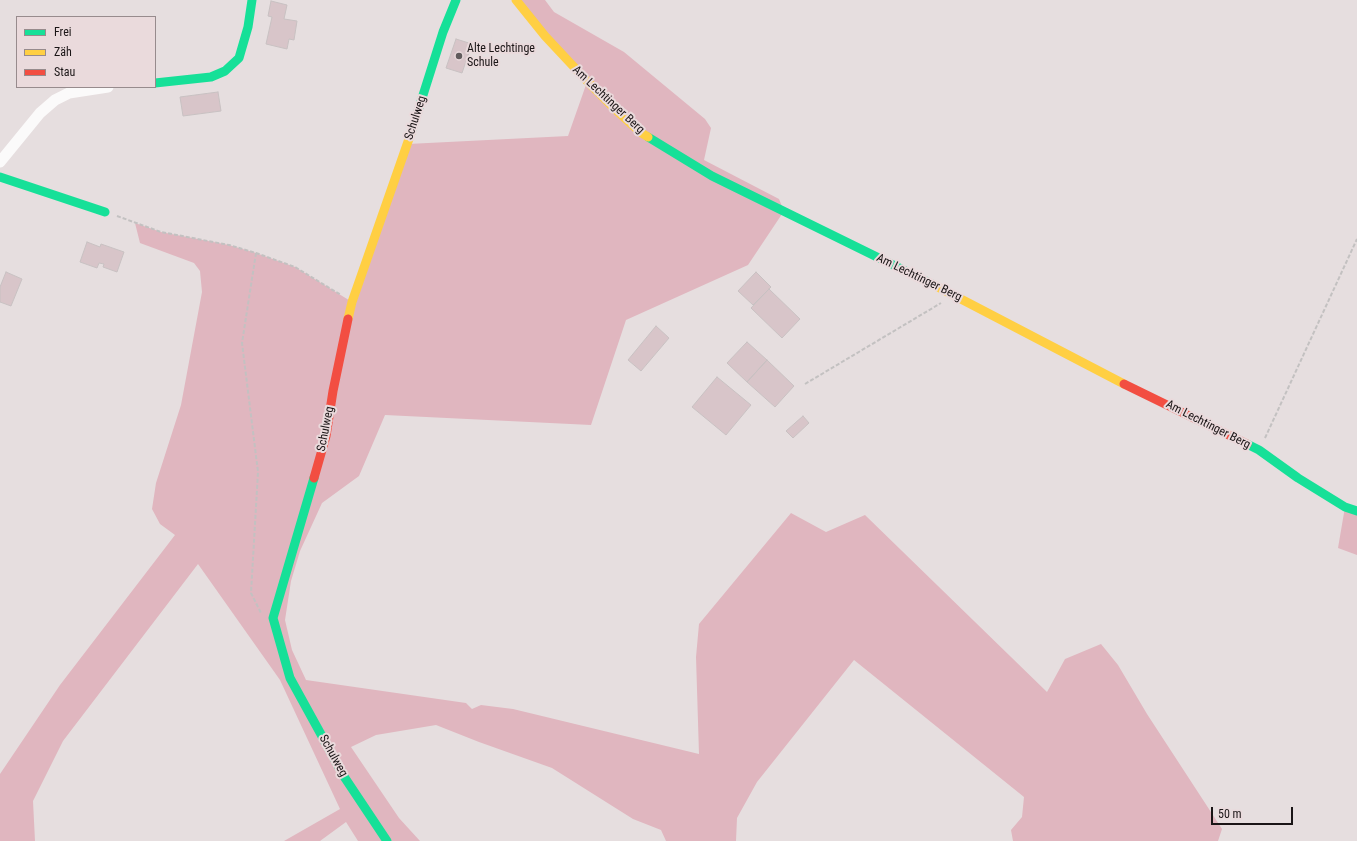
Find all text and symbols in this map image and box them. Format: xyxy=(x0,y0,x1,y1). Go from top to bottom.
legend xyxy=(16,16,156,88)
text: Frei xyxy=(54,25,72,39)
place label: Alte Lechtinge Schule xyxy=(467,42,535,70)
text: Zäh xyxy=(54,45,72,59)
marker: Alte Lechtinge Schule xyxy=(454,51,464,61)
street label: Am Lechtinger Berg xyxy=(569,63,647,137)
text: Stau xyxy=(54,65,75,79)
street label: Schulweg xyxy=(402,94,430,142)
street label: Am Lechtinger Berg xyxy=(874,251,964,305)
street label: Am Lechtinger Berg xyxy=(1163,397,1253,453)
street label: Schulweg xyxy=(315,405,337,453)
street label: Schulweg xyxy=(316,733,350,779)
scale bar xyxy=(1213,799,1295,825)
text: 50 m xyxy=(1218,807,1242,821)

